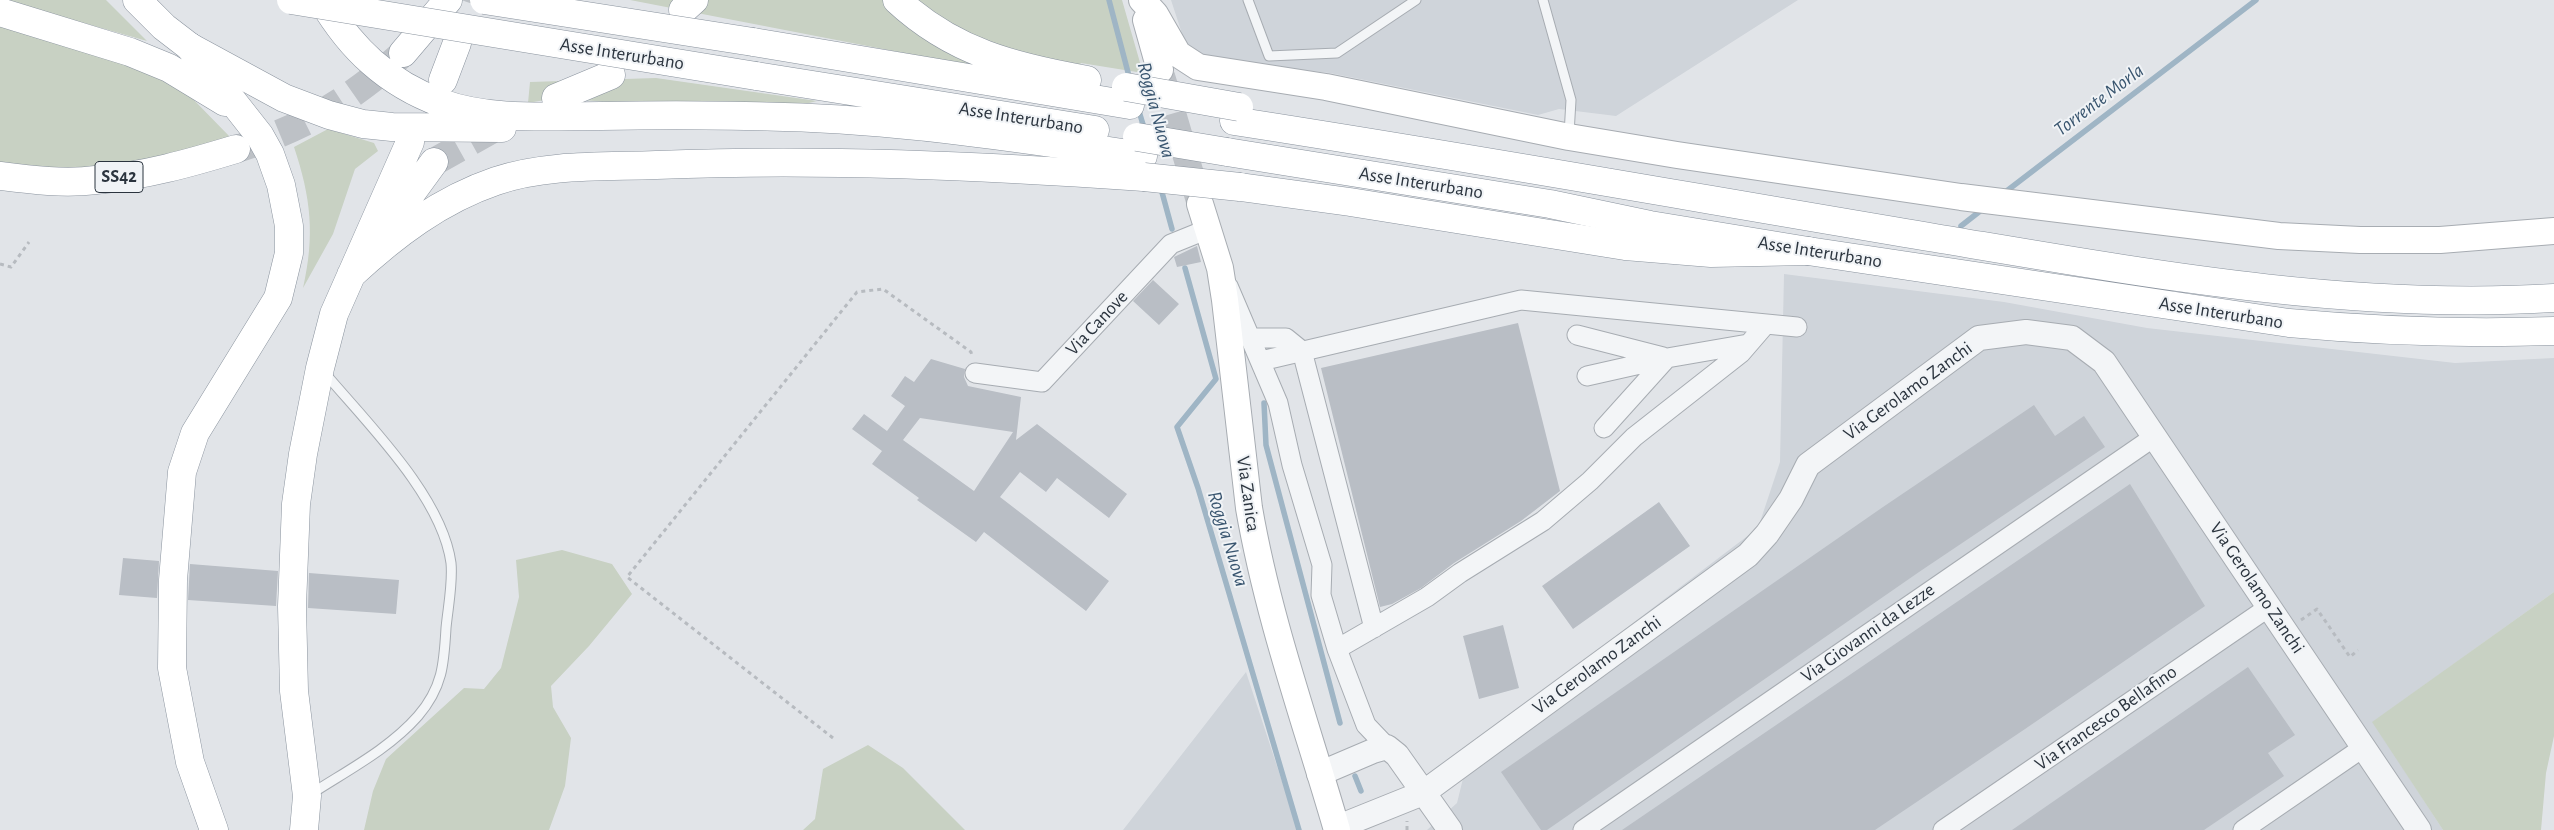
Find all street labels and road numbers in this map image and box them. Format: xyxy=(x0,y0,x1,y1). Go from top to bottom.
street label: Asse Interurbano xyxy=(558,33,686,75)
street label: Asse Interurbano xyxy=(957,97,1085,139)
road number: SS42 xyxy=(95,162,143,192)
street label: Asse Interurbano xyxy=(1357,162,1485,204)
street label: Asse Interurbano xyxy=(1756,231,1884,273)
street label: Via Canove xyxy=(1061,286,1133,360)
street label: Asse Interurbano xyxy=(2157,292,2285,334)
street label: Via Gerolamo Zanchi xyxy=(1839,337,1977,445)
street label: Via Zanica xyxy=(1231,455,1265,533)
street label: Via Gerolamo Zanchi xyxy=(2205,518,2309,658)
street label: Via Giovanni da Lezze xyxy=(1797,578,1939,688)
street label: Via Gerolamo Zanchi xyxy=(1528,611,1666,719)
street label: Via Francesco Bellafino xyxy=(2030,660,2182,776)

